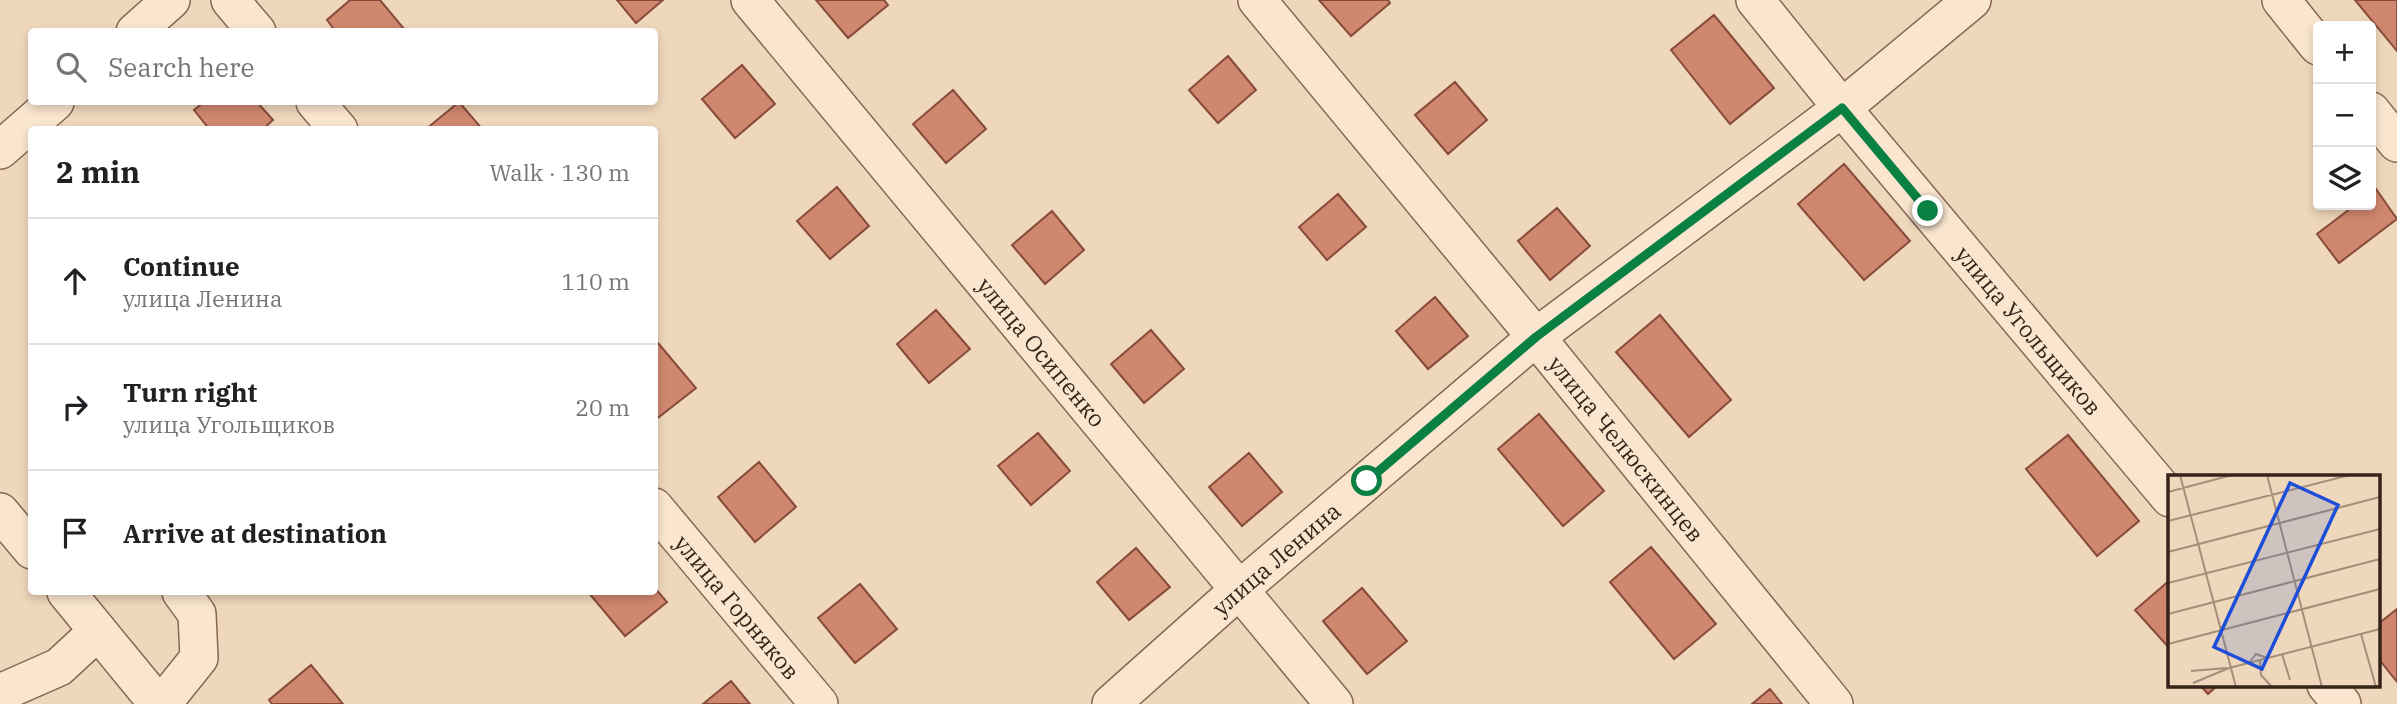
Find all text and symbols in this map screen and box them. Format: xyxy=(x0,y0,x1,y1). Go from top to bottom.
map controls xyxy=(2313,21,2376,210)
button: + xyxy=(2313,21,2376,84)
search box xyxy=(28,28,658,105)
icon: search xyxy=(52,48,90,86)
text: Search here xyxy=(108,50,254,84)
button: − xyxy=(2313,84,2376,147)
button: layers xyxy=(2313,147,2376,210)
text: 2 min xyxy=(56,152,140,191)
text: Walk · 130 m xyxy=(489,157,630,187)
route end xyxy=(1912,195,1943,226)
street label: улица Угольщиков xyxy=(1949,239,2109,421)
text: Continue xyxy=(123,249,240,283)
icon: ahead xyxy=(56,262,94,300)
text: 110 m xyxy=(561,266,630,296)
street label: улица Осипенко xyxy=(971,271,1113,433)
text: улица Ленина xyxy=(123,283,283,313)
street label: улица Челюскинцев xyxy=(1542,349,1711,548)
text: Turn right xyxy=(123,375,257,409)
icon: right xyxy=(56,388,94,426)
text: 20 m xyxy=(575,392,630,422)
text: улица Угольщиков xyxy=(123,409,335,439)
route start xyxy=(1351,465,1382,496)
inset map xyxy=(2168,475,2380,686)
street label: улица Ленина xyxy=(1206,495,1346,622)
icon: arrive xyxy=(56,514,94,552)
text: Arrive at destination xyxy=(123,516,387,550)
street label: улица Горняков xyxy=(668,528,807,685)

